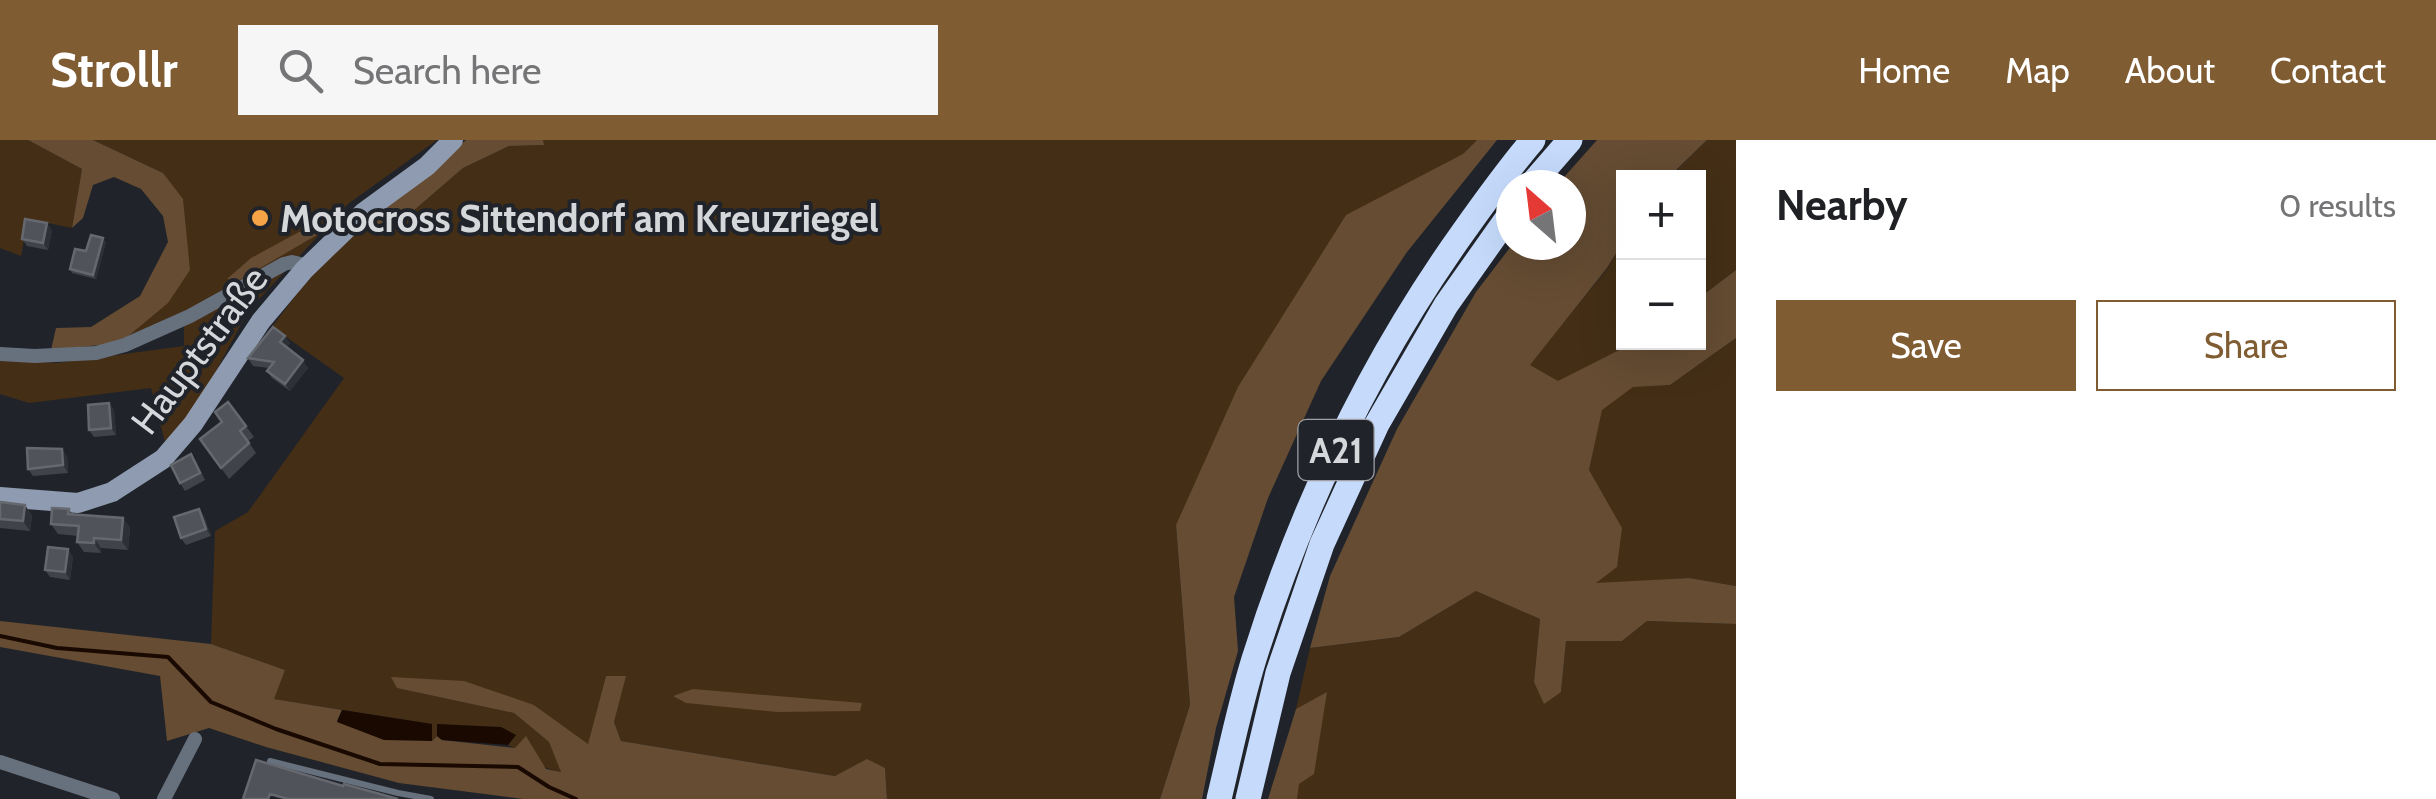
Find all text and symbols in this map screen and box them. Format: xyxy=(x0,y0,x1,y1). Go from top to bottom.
search box xyxy=(238,25,938,115)
text: Strollr xyxy=(50,41,178,99)
icon: search xyxy=(273,43,328,98)
text: Search here xyxy=(353,47,541,94)
text: Home xyxy=(1858,49,1950,92)
text: Map xyxy=(2005,49,2070,92)
text: About xyxy=(2125,49,2215,92)
text: Contact xyxy=(2270,49,2386,92)
north arrow xyxy=(1496,170,1586,260)
map controls xyxy=(1616,170,1706,350)
button: + xyxy=(1616,170,1706,260)
text: Nearby xyxy=(1776,179,1908,231)
text: 0 results xyxy=(2279,186,2396,225)
place label: Motocross Sittendorf am Kreuzriegel xyxy=(280,195,879,242)
marker: Motocross Sittendorf am Kreuzriegel xyxy=(249,207,271,229)
street label: Hauptstraße xyxy=(121,257,277,443)
button: − xyxy=(1616,260,1706,350)
button: Save xyxy=(1776,300,2076,391)
button: Share xyxy=(2096,300,2396,391)
road number: A21 xyxy=(1298,420,1374,480)

